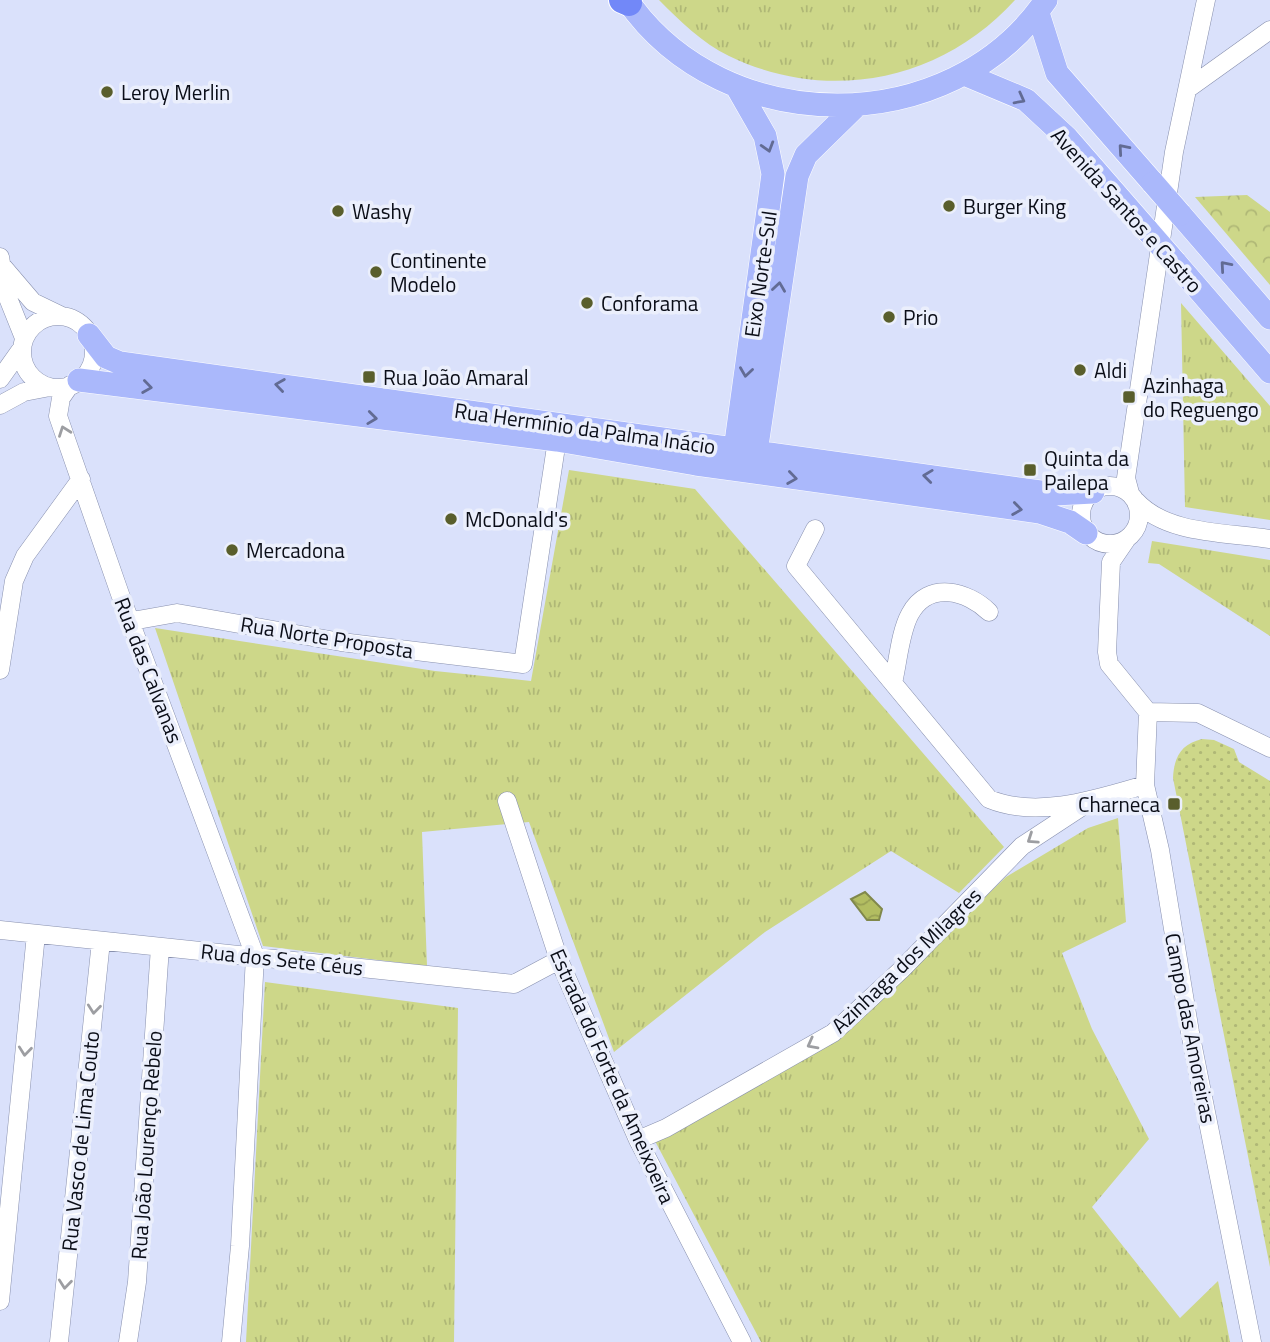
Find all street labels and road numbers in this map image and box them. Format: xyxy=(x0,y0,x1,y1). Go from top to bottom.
street label: Avenida Santos e Castro xyxy=(1044,120,1210,300)
street label: Eixo Norte-Sul xyxy=(735,209,785,339)
street label: Rua Hermínio da Palma Inácio xyxy=(452,394,718,462)
street label: Rua das Calvanas xyxy=(106,592,192,748)
street label: Rua Norte Proposta xyxy=(238,608,416,667)
street label: Azinhaga dos Milagres xyxy=(824,880,988,1040)
street label: Campo das Amoreiras xyxy=(1157,930,1225,1126)
street label: Rua dos Sete Céus xyxy=(199,935,365,983)
street label: Estrada do Forte da Ameixoeira xyxy=(542,943,684,1209)
street label: Rua Vasco de Lima Couto xyxy=(53,1029,107,1253)
street label: Rua João Lourenço Rebelo xyxy=(122,1030,170,1260)

